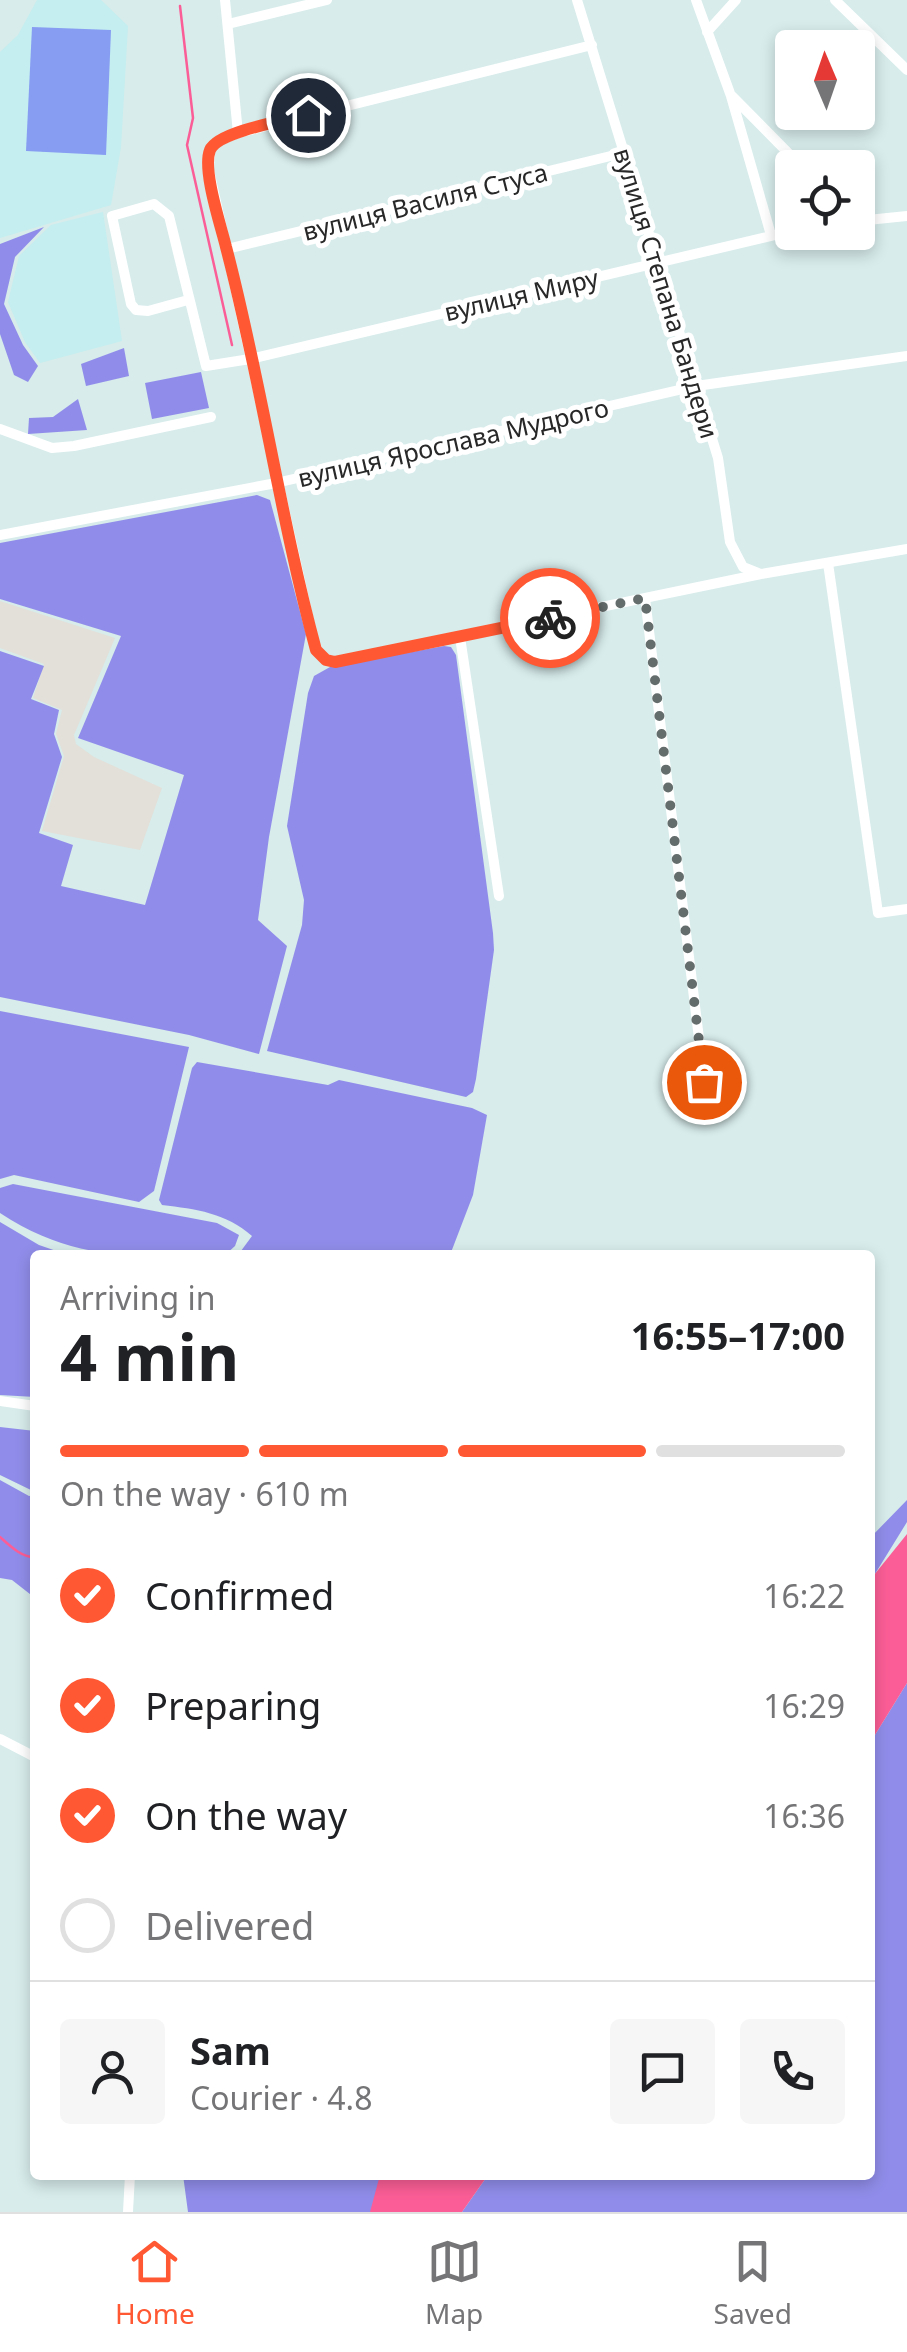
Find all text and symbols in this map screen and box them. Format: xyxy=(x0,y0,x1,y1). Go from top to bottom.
north arrow xyxy=(775,30,875,130)
map controls xyxy=(775,30,875,250)
pin xyxy=(266,73,351,158)
icon: home xyxy=(281,88,336,143)
street label: вулиця Степана Бандери xyxy=(607,144,727,442)
button: locate xyxy=(775,150,875,250)
street label: вулиця Василя Стуса xyxy=(299,154,551,248)
street label: вулиця Миру xyxy=(441,260,602,328)
street label: вулиця Ярослава Мудрого xyxy=(294,390,612,494)
courier xyxy=(500,568,600,668)
icon: bike xyxy=(523,591,578,646)
pin xyxy=(662,1040,747,1125)
icon: bag xyxy=(677,1055,732,1110)
text: Arriving in xyxy=(60,1276,215,1319)
text: 16:55–17:00 xyxy=(631,1309,845,1361)
text: 4 min xyxy=(60,1312,239,1400)
text: On the way · 610 m xyxy=(60,1472,349,1515)
icon: check xyxy=(60,1568,115,1623)
text: Confirmed xyxy=(145,1569,334,1621)
text: 16:22 xyxy=(763,1574,845,1617)
icon: check xyxy=(60,1678,115,1733)
text: Preparing xyxy=(145,1679,321,1731)
text: 16:29 xyxy=(763,1684,845,1727)
icon: check xyxy=(60,1788,115,1843)
text: On the way xyxy=(145,1789,347,1841)
text: 16:36 xyxy=(763,1794,845,1837)
text: Delivered xyxy=(145,1899,314,1951)
button: person xyxy=(60,2019,165,2124)
button: chat xyxy=(610,2019,715,2124)
button: phone xyxy=(740,2019,845,2124)
text: Sam xyxy=(190,2024,271,2076)
text: Courier · 4.8 xyxy=(190,2076,373,2119)
tab: Home xyxy=(115,2234,195,2332)
tab: Map xyxy=(425,2234,483,2332)
tab: Saved xyxy=(714,2234,792,2332)

